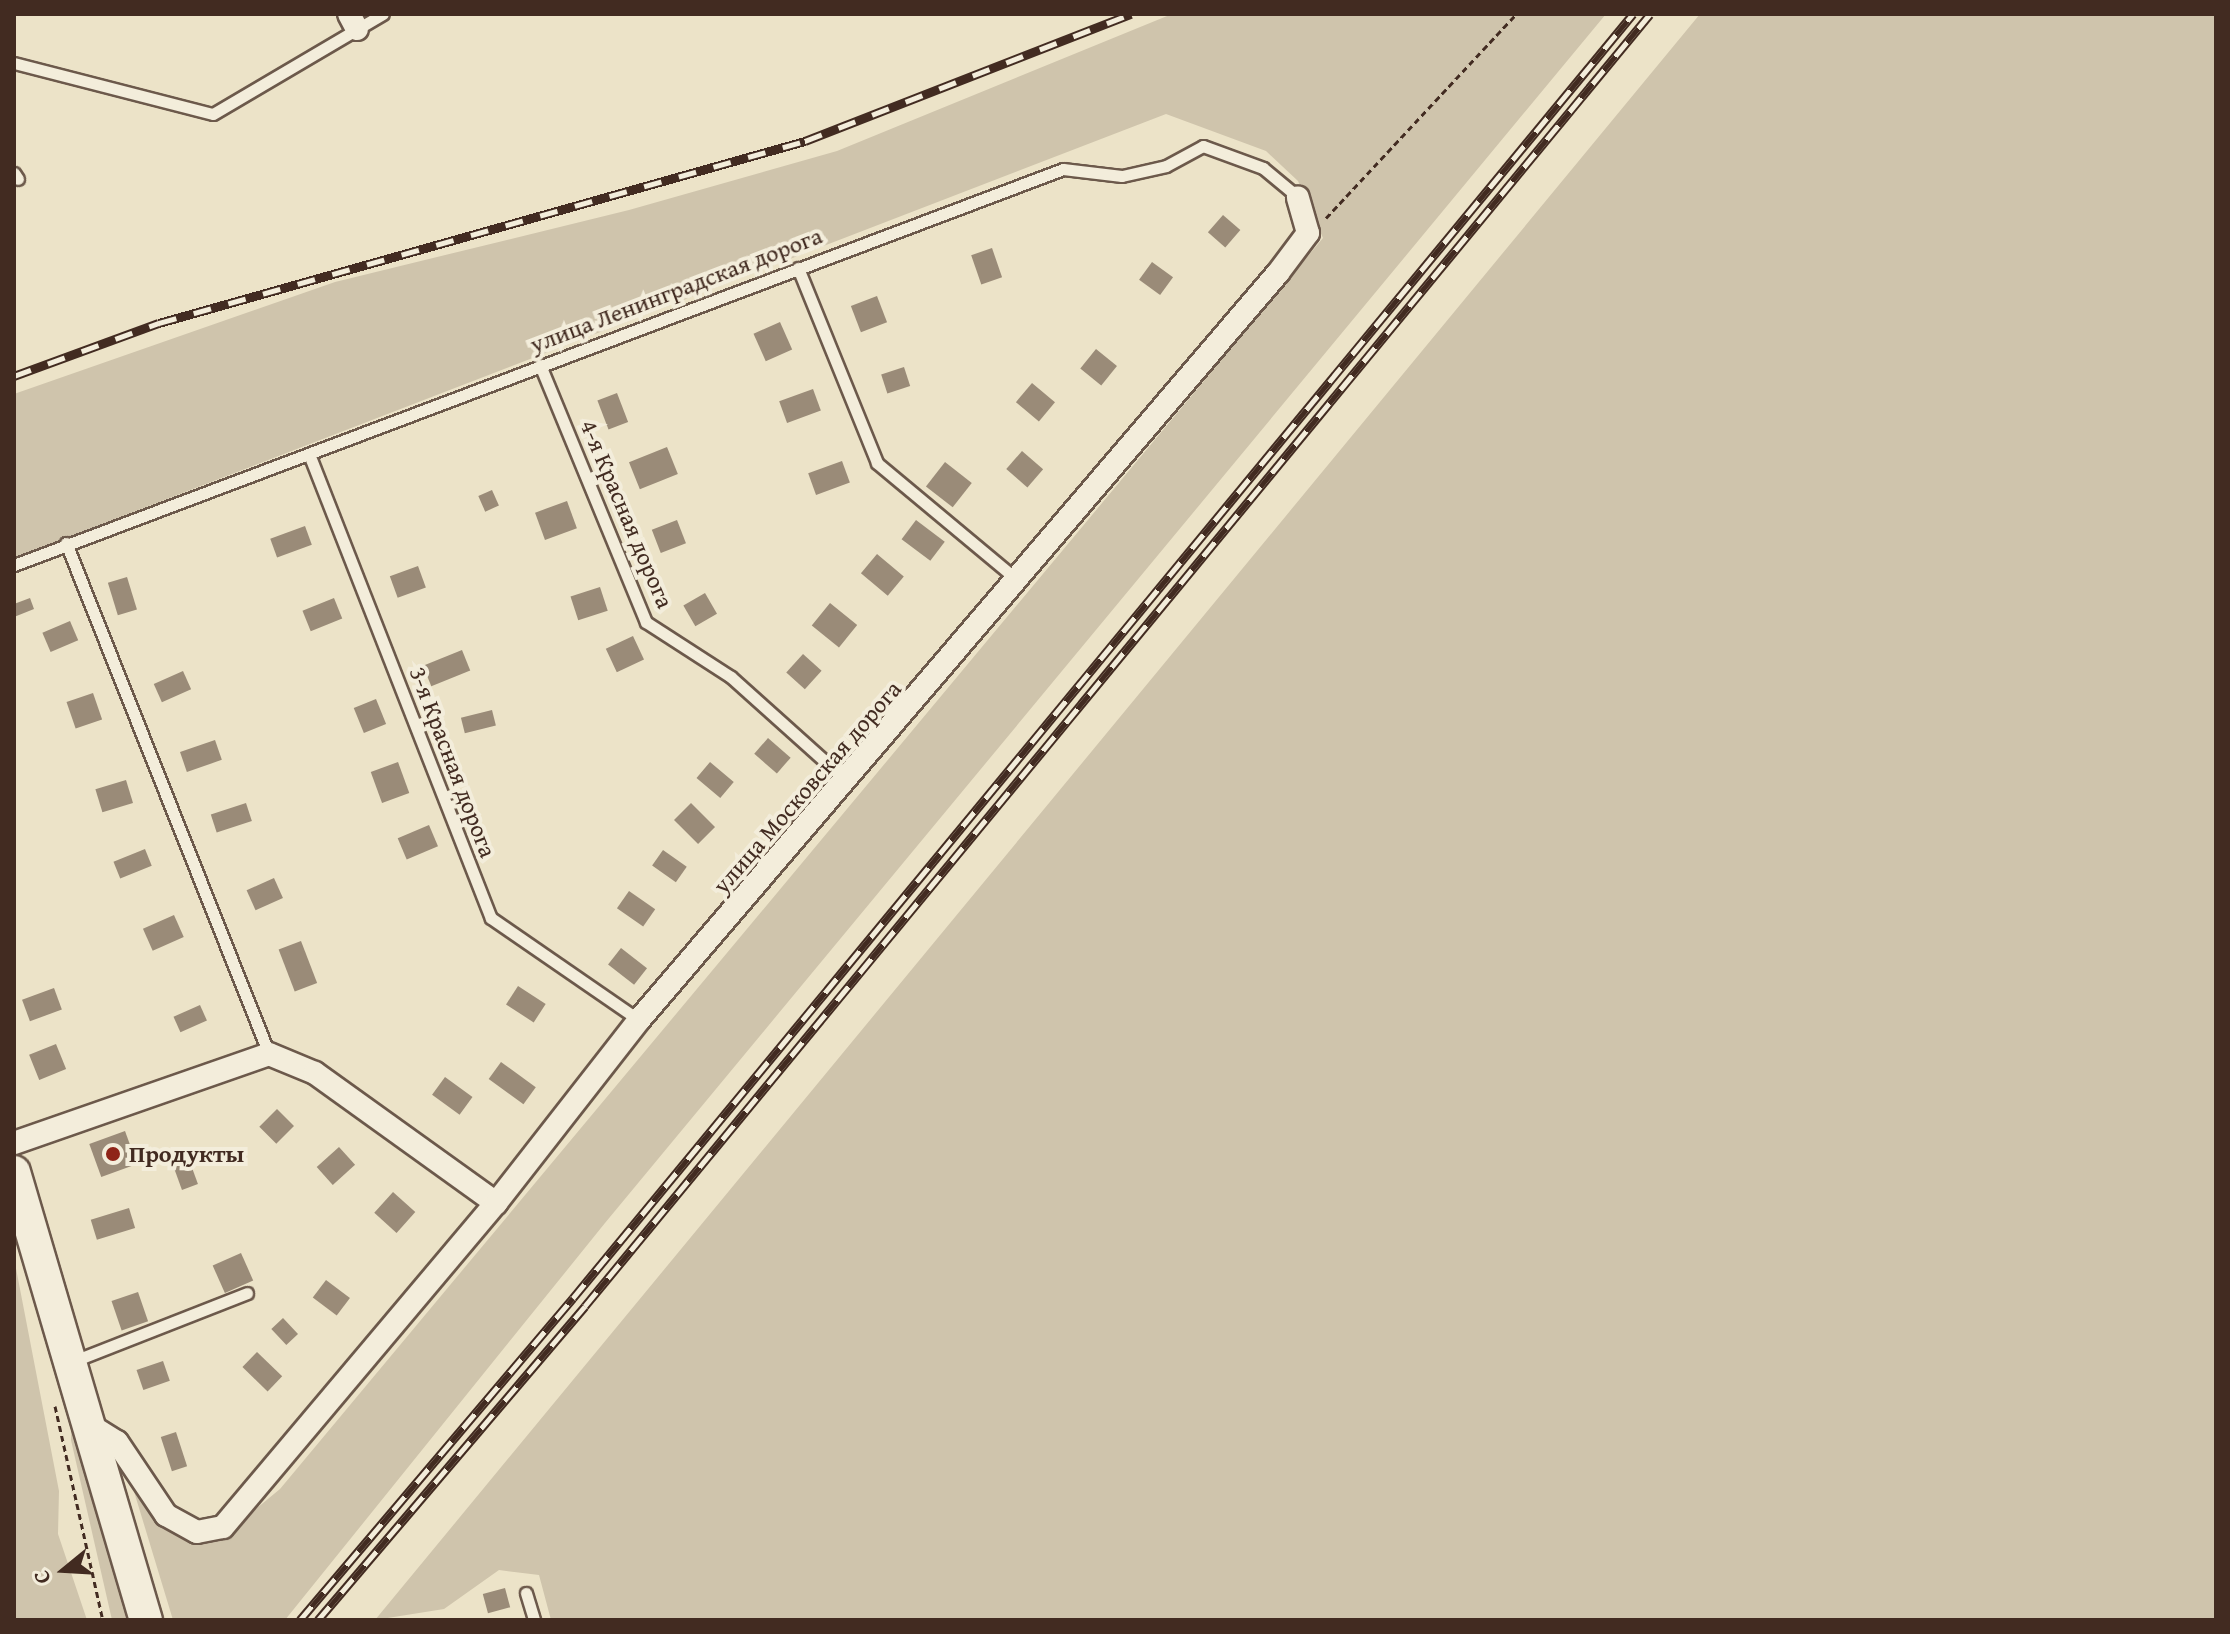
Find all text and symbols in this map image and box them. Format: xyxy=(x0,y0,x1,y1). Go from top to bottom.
street label: улица Ленинградская дорога xyxy=(526,221,826,359)
street label: 4-я Красная дорога xyxy=(574,415,680,613)
street label: 3-я Красная дорога xyxy=(403,663,503,861)
street label: улица Московская дорога xyxy=(707,675,907,899)
place label: Продукты xyxy=(129,1140,244,1168)
marker: Продукты xyxy=(104,1145,122,1163)
north arrow xyxy=(24,1530,104,1610)
text: С xyxy=(24,1567,58,1588)

